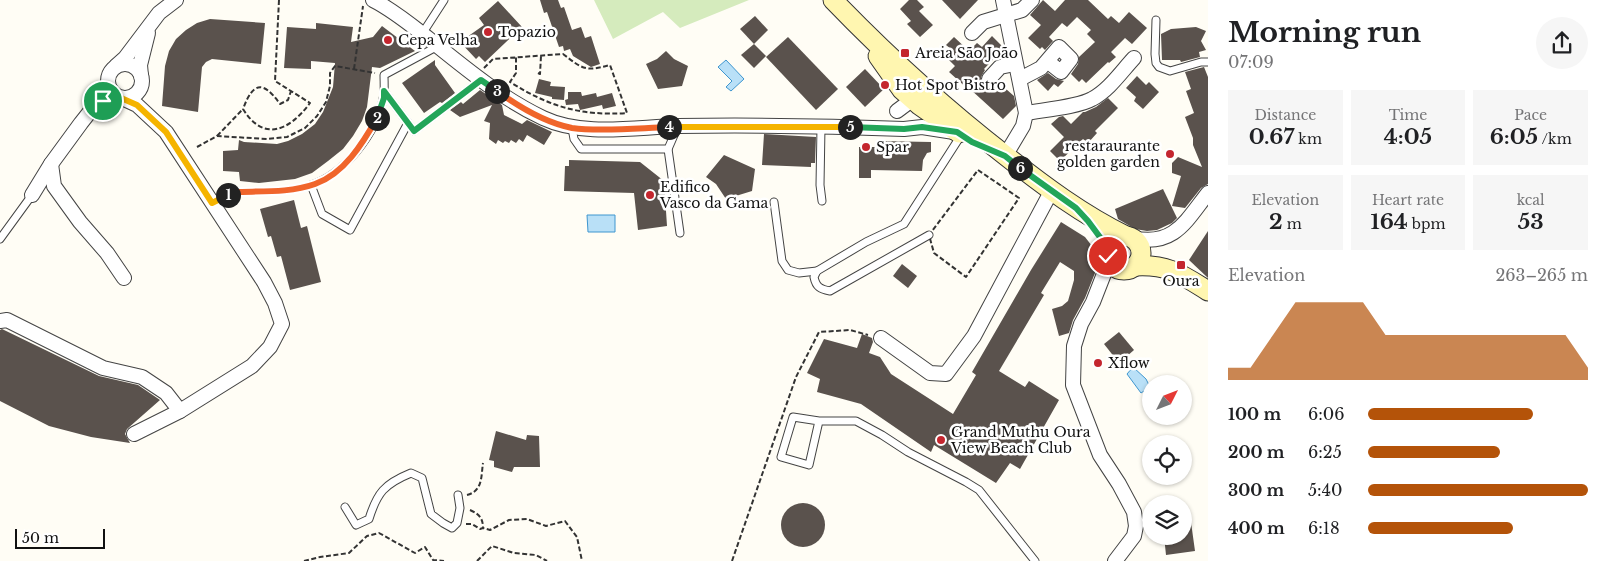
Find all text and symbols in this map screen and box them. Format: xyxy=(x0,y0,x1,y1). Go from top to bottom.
text: Morning run xyxy=(1228,15,1421,50)
button: share xyxy=(1536,17,1588,69)
place label: Topazio xyxy=(498,23,556,41)
marker: Topazio xyxy=(482,26,494,38)
place label: Cepa Velha xyxy=(398,31,478,49)
marker: Cepa Velha xyxy=(382,34,394,46)
place label: Areia São João xyxy=(914,44,1018,62)
marker: Areia São João xyxy=(899,47,911,59)
text: 07:09 xyxy=(1228,52,1274,72)
place label: Hot Spot Bistro xyxy=(895,76,1006,94)
pin: 3 xyxy=(484,78,510,104)
marker: Hot Spot Bistro xyxy=(879,79,891,91)
pin xyxy=(82,80,124,122)
text: 3 xyxy=(493,82,502,100)
icon: arrive xyxy=(89,87,117,115)
pin: 2 xyxy=(364,106,390,130)
text: Distance xyxy=(1254,106,1316,124)
text: Time xyxy=(1389,106,1427,124)
text: Pace xyxy=(1514,106,1547,124)
text: 2 xyxy=(373,109,382,127)
pin: 4 xyxy=(656,114,682,140)
pin: 5 xyxy=(838,114,862,140)
text: 4 xyxy=(665,118,674,136)
text: 5 xyxy=(846,118,855,136)
text: 0.67 xyxy=(1249,124,1294,150)
text: 4:05 xyxy=(1384,124,1432,150)
text: 6:05 xyxy=(1490,124,1538,150)
text: km xyxy=(1294,130,1322,148)
text: /km xyxy=(1538,130,1572,148)
place label: restaraurante golden garden xyxy=(1057,137,1160,171)
place label: Spar xyxy=(876,138,909,156)
marker: Spar xyxy=(860,141,872,153)
marker: restaraurante golden garden xyxy=(1164,148,1176,160)
pin: 6 xyxy=(1008,156,1032,180)
text: 6 xyxy=(1016,159,1025,177)
place label: Edifico Vasco da Gama xyxy=(659,178,768,212)
pin: 1 xyxy=(216,182,240,208)
text: 1 xyxy=(225,186,232,204)
marker: Edifico Vasco da Gama xyxy=(644,189,656,201)
text: Elevation xyxy=(1252,191,1319,209)
text: Heart rate xyxy=(1372,191,1444,209)
text: kcal xyxy=(1517,191,1545,209)
text: 2 xyxy=(1269,209,1283,235)
text: 164 xyxy=(1371,209,1408,235)
text: 53 xyxy=(1518,209,1544,235)
text: m xyxy=(1283,215,1302,233)
text: bpm xyxy=(1408,215,1445,233)
pin xyxy=(1087,235,1129,277)
icon: check xyxy=(1094,242,1122,270)
marker: Oura xyxy=(1175,259,1187,271)
text: Elevation xyxy=(1228,265,1305,285)
text: 263–265 m xyxy=(1495,265,1588,285)
place label: Oura xyxy=(1162,272,1200,290)
place label: Xflow xyxy=(1108,354,1150,372)
marker: Xflow xyxy=(1092,357,1104,369)
north arrow xyxy=(1142,375,1192,425)
map controls xyxy=(1142,375,1192,545)
text: 100 m xyxy=(1228,404,1281,424)
text: 6:06 xyxy=(1308,404,1345,424)
place label: Grand Muthu Oura View Beach Club xyxy=(950,423,1091,457)
marker: Grand Muthu Oura View Beach Club xyxy=(935,434,947,446)
button: locate xyxy=(1142,435,1192,485)
text: 200 m xyxy=(1228,442,1285,462)
text: 6:25 xyxy=(1308,442,1342,462)
text: 300 m xyxy=(1228,480,1284,500)
text: 5:40 xyxy=(1308,480,1342,500)
button: layers xyxy=(1142,495,1192,545)
text: 400 m xyxy=(1228,518,1285,538)
text: 6:18 xyxy=(1308,518,1340,538)
scale bar xyxy=(15,526,105,549)
text: 50 m xyxy=(22,529,59,547)

